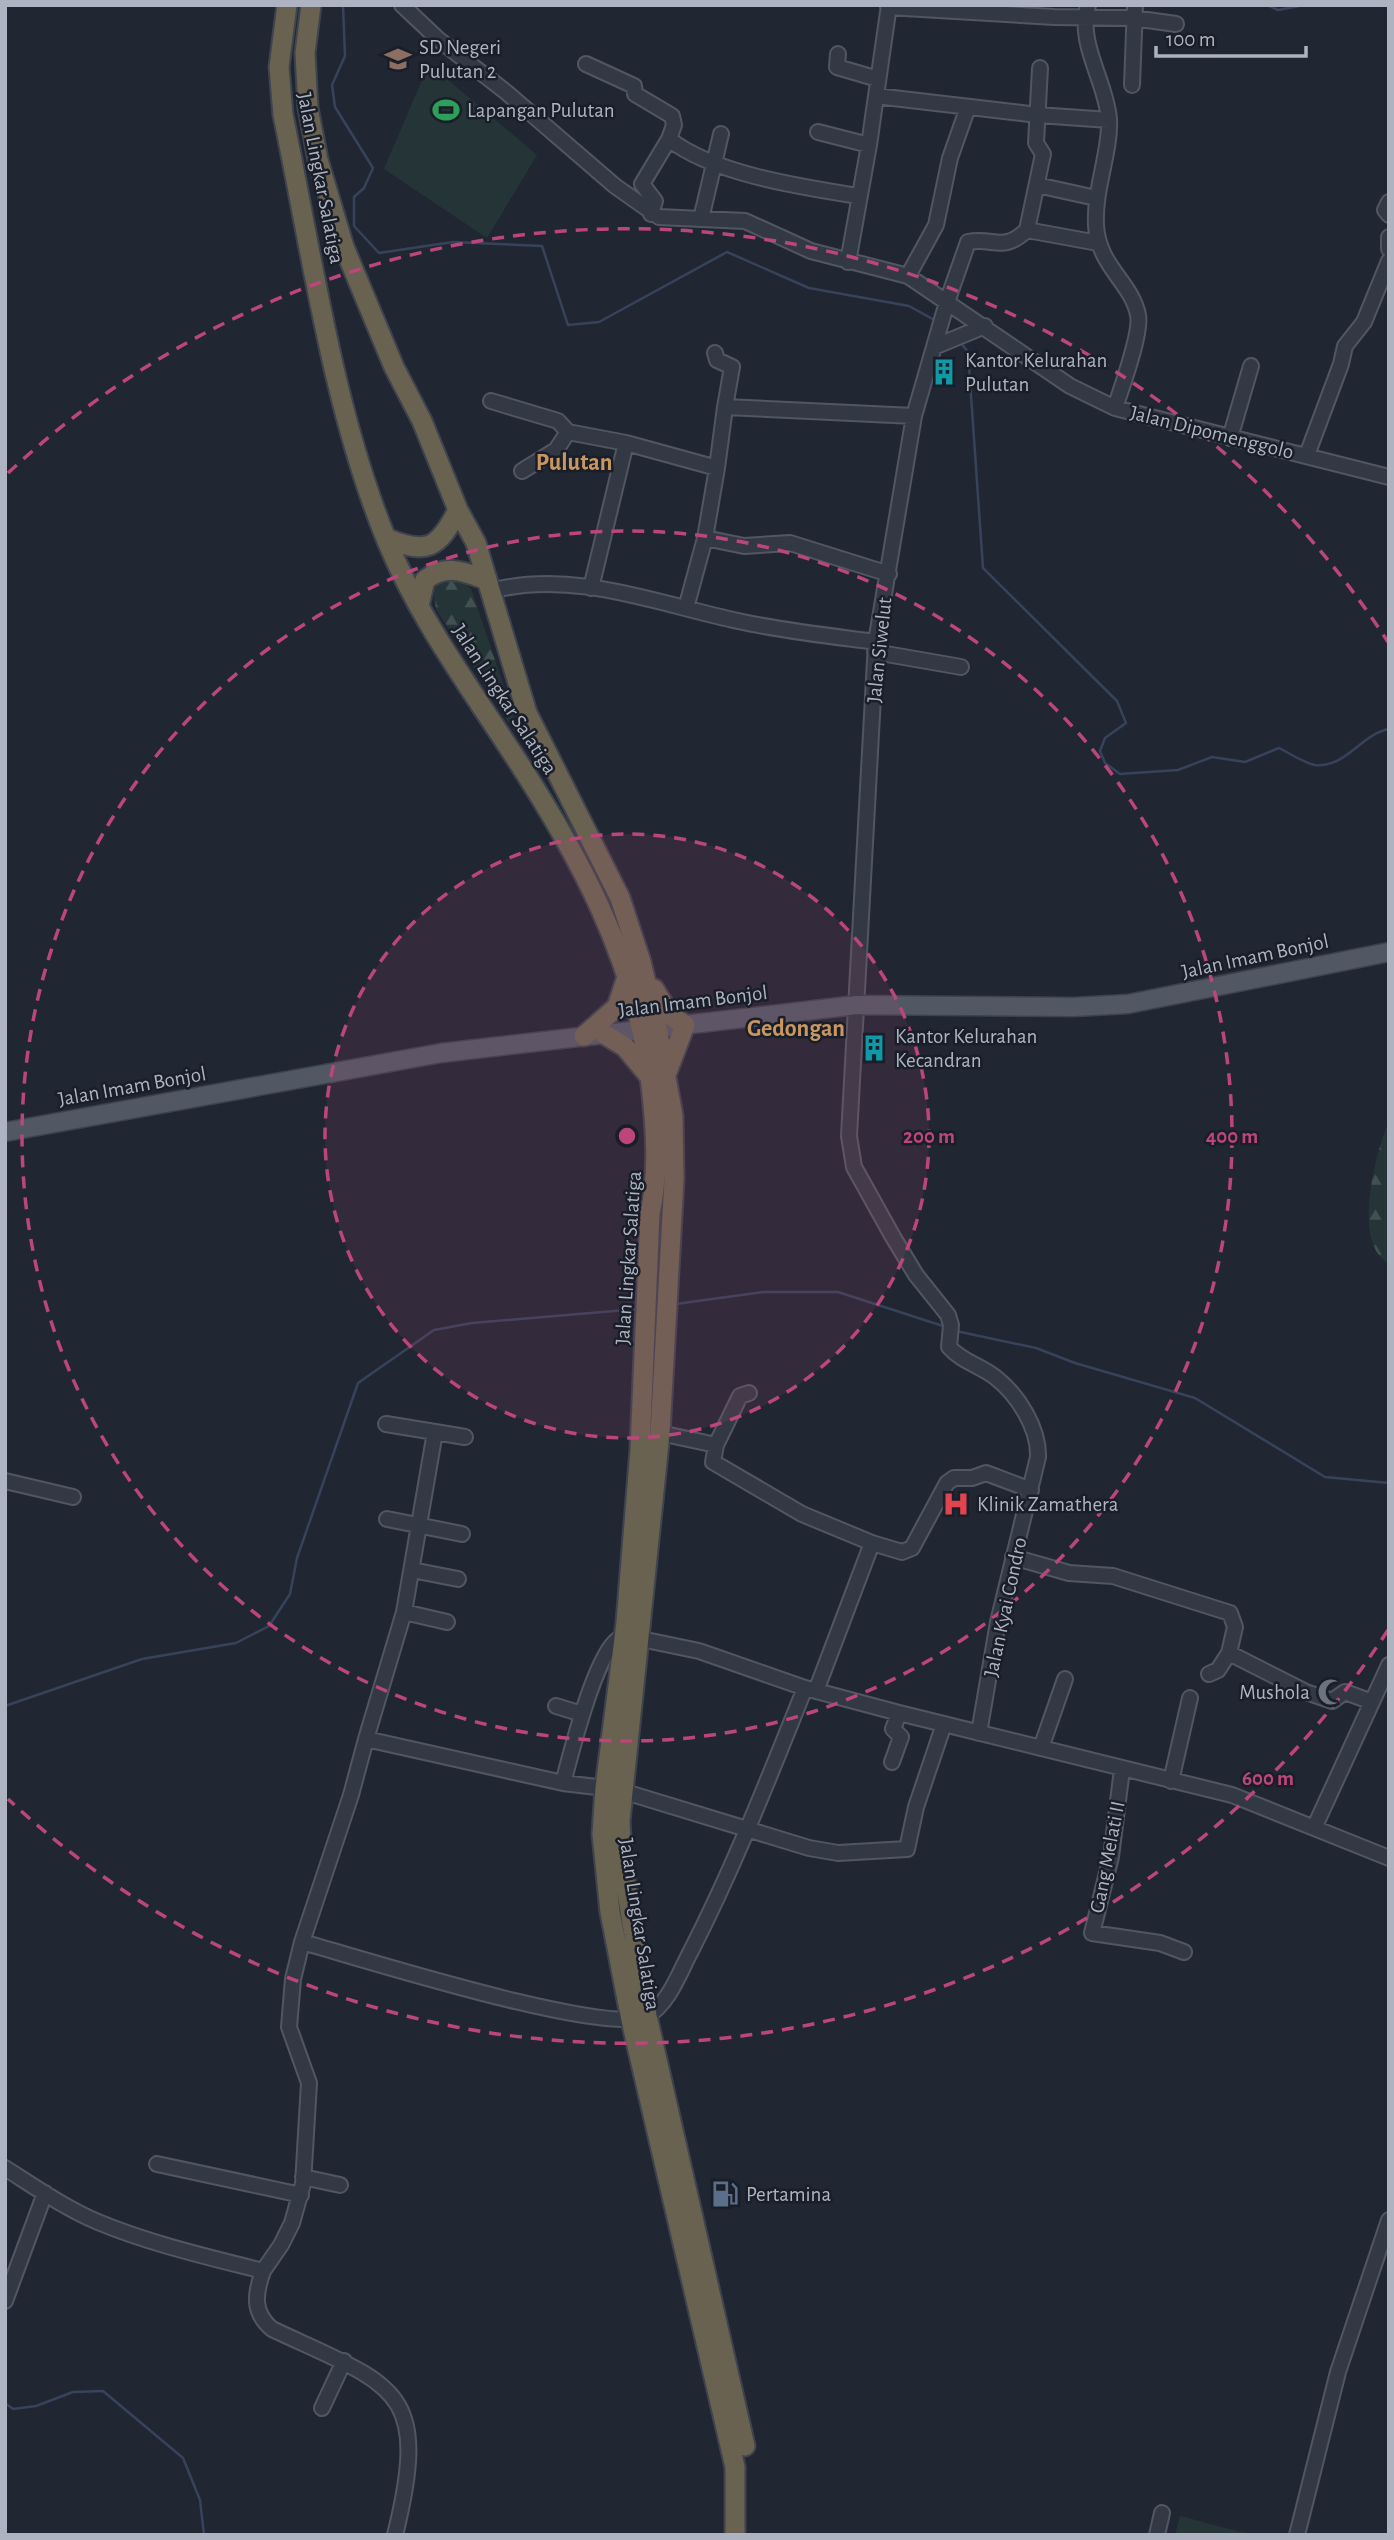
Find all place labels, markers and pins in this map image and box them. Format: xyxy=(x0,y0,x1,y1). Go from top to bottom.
place label: SD Negeri Pulutan 2 xyxy=(419,37,501,82)
school or university icon: SD Negeri Pulutan 2 xyxy=(383,44,413,74)
sports icon: Lapangan Pulutan xyxy=(431,95,461,125)
place label: Lapangan Pulutan xyxy=(467,100,614,121)
place label: Kantor Kelurahan Pulutan xyxy=(965,350,1107,395)
building icon: Kantor Kelurahan Pulutan xyxy=(929,357,959,387)
place label: Kantor Kelurahan Kecandran xyxy=(895,1026,1037,1071)
building icon: Kantor Kelurahan Kecandran xyxy=(859,1033,889,1063)
centre of rings xyxy=(615,1124,639,1148)
hospital icon: Klinik Zamathera xyxy=(941,1489,971,1519)
place label: Klinik Zamathera xyxy=(977,1494,1119,1515)
mosque icon: Mushola xyxy=(1316,1677,1346,1707)
place label: Mushola xyxy=(1239,1682,1310,1703)
fuel station icon: Pertamina xyxy=(710,2179,740,2209)
place label: Pertamina xyxy=(746,2184,831,2205)

